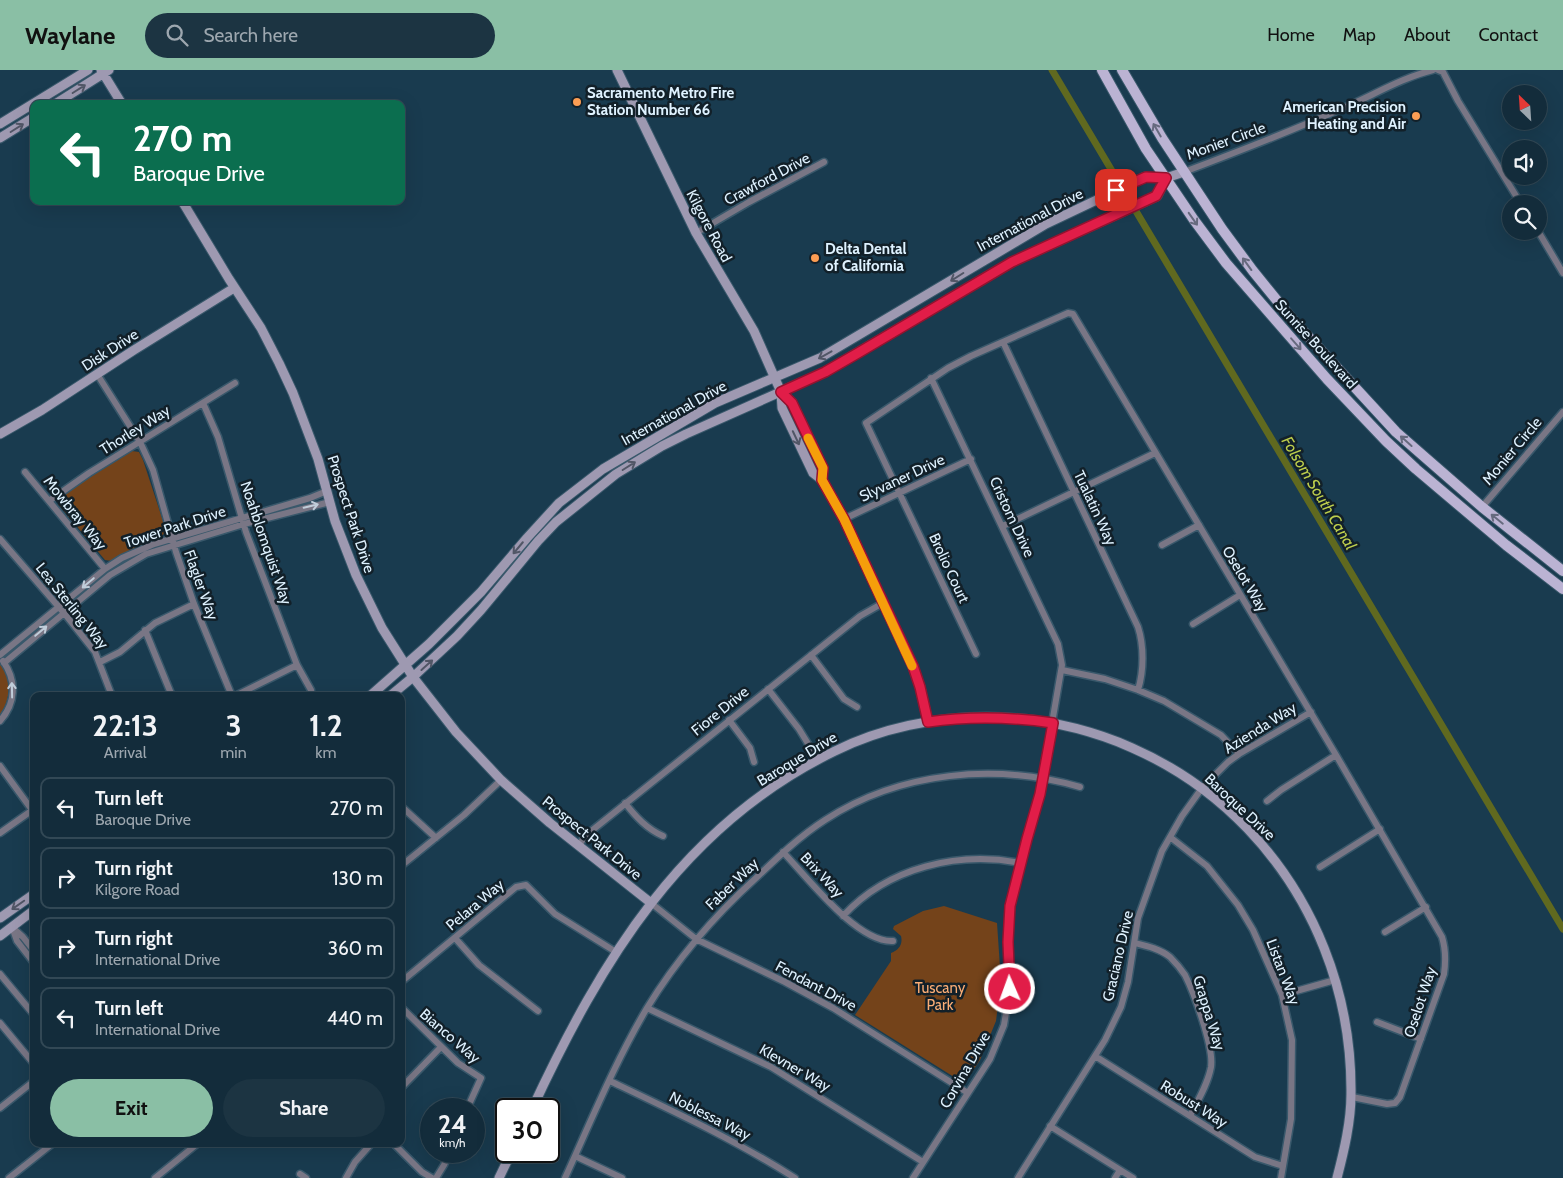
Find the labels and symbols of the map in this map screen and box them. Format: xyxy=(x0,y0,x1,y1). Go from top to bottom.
one-way arrow xyxy=(72,83,86,94)
place label: Sacramento Metro Fire Station Number 66 xyxy=(587,84,734,119)
north arrow xyxy=(1502,85,1548,130)
marker: Sacramento Metro Fire Station Number 66 xyxy=(571,96,583,108)
place label: American Precision Heating and Air xyxy=(1283,98,1406,133)
marker: American Precision Heating and Air xyxy=(1410,110,1422,122)
street label: Monier Circle xyxy=(1184,118,1268,164)
one-way arrow xyxy=(9,122,23,132)
one-way arrow xyxy=(1152,124,1162,138)
street label: Crawford Drive xyxy=(721,149,813,209)
pin xyxy=(1095,169,1137,211)
street label: International Drive xyxy=(974,184,1086,256)
street label: Kilgore Road xyxy=(682,187,736,265)
one-way arrow xyxy=(1188,212,1198,226)
place label: Delta Dental of California xyxy=(825,240,907,275)
marker: Delta Dental of California xyxy=(809,252,821,264)
one-way arrow xyxy=(1242,257,1252,271)
one-way arrow xyxy=(950,272,964,282)
street label: Sunrise Boulevard xyxy=(1271,296,1361,392)
street label: Disk Drive xyxy=(78,325,142,375)
one-way arrow xyxy=(1290,338,1302,351)
one-way arrow xyxy=(819,350,833,360)
street label: International Drive xyxy=(618,377,730,449)
street label: Thorley Way xyxy=(97,401,174,459)
street label: Monier Circle xyxy=(1478,413,1546,489)
one-way arrow xyxy=(791,430,801,445)
water label: Folsom South Canal xyxy=(1278,433,1360,553)
one-way arrow xyxy=(1399,435,1412,447)
street label: Slyvaner Drive xyxy=(857,450,948,506)
street label: Prospect Park Drive xyxy=(323,453,379,575)
one-way arrow xyxy=(622,461,636,471)
street label: Tualatin Way xyxy=(1070,468,1120,549)
street label: Mowbray Way xyxy=(40,472,111,554)
street label: Cristom Drive xyxy=(986,474,1039,560)
street label: Noahblomquist Way xyxy=(236,479,296,607)
one-way arrow xyxy=(303,501,319,510)
street label: Tower Park Drive xyxy=(122,502,228,552)
one-way arrow xyxy=(1491,514,1504,525)
street label: Brolio Court xyxy=(925,530,973,606)
one-way arrow xyxy=(513,541,524,554)
street label: Oselot Way xyxy=(1218,543,1272,615)
street label: Flagler Way xyxy=(180,547,222,623)
street label: Lea Sterling Way xyxy=(32,559,112,653)
one-way arrow xyxy=(82,578,95,589)
one-way arrow xyxy=(35,626,48,637)
one-way arrow xyxy=(420,659,433,671)
one-way arrow xyxy=(7,682,17,698)
street label: Fiore Drive xyxy=(688,682,752,740)
street label: Azienda Way xyxy=(1220,698,1300,757)
street label: Baroque Drive xyxy=(754,728,840,790)
street label: Baroque Drive xyxy=(1201,770,1279,844)
street label: Prospect Park Drive xyxy=(539,792,646,884)
street label: Brix Way xyxy=(797,849,848,902)
street label: Faber Way xyxy=(702,854,762,914)
street label: Pelara Way xyxy=(442,875,508,934)
one-way arrow xyxy=(11,900,25,910)
street label: Graciano Drive xyxy=(1099,909,1137,1003)
street label: Listan Way xyxy=(1262,937,1304,1008)
street label: Fendant Drive xyxy=(772,957,860,1015)
position arrow xyxy=(983,962,1035,1014)
street label: Oselot Way xyxy=(1400,964,1440,1040)
street label: Grappa Way xyxy=(1189,973,1229,1053)
park label: Tuscany Park xyxy=(915,979,966,1014)
street label: Bianco Way xyxy=(416,1005,484,1067)
street label: Corvina Drive xyxy=(936,1028,994,1111)
street label: Klevner Way xyxy=(756,1040,834,1096)
street label: Robust Way xyxy=(1157,1076,1231,1132)
street label: Noblessa Way xyxy=(666,1088,754,1144)
speed limit sign: 30 xyxy=(495,1098,560,1163)

